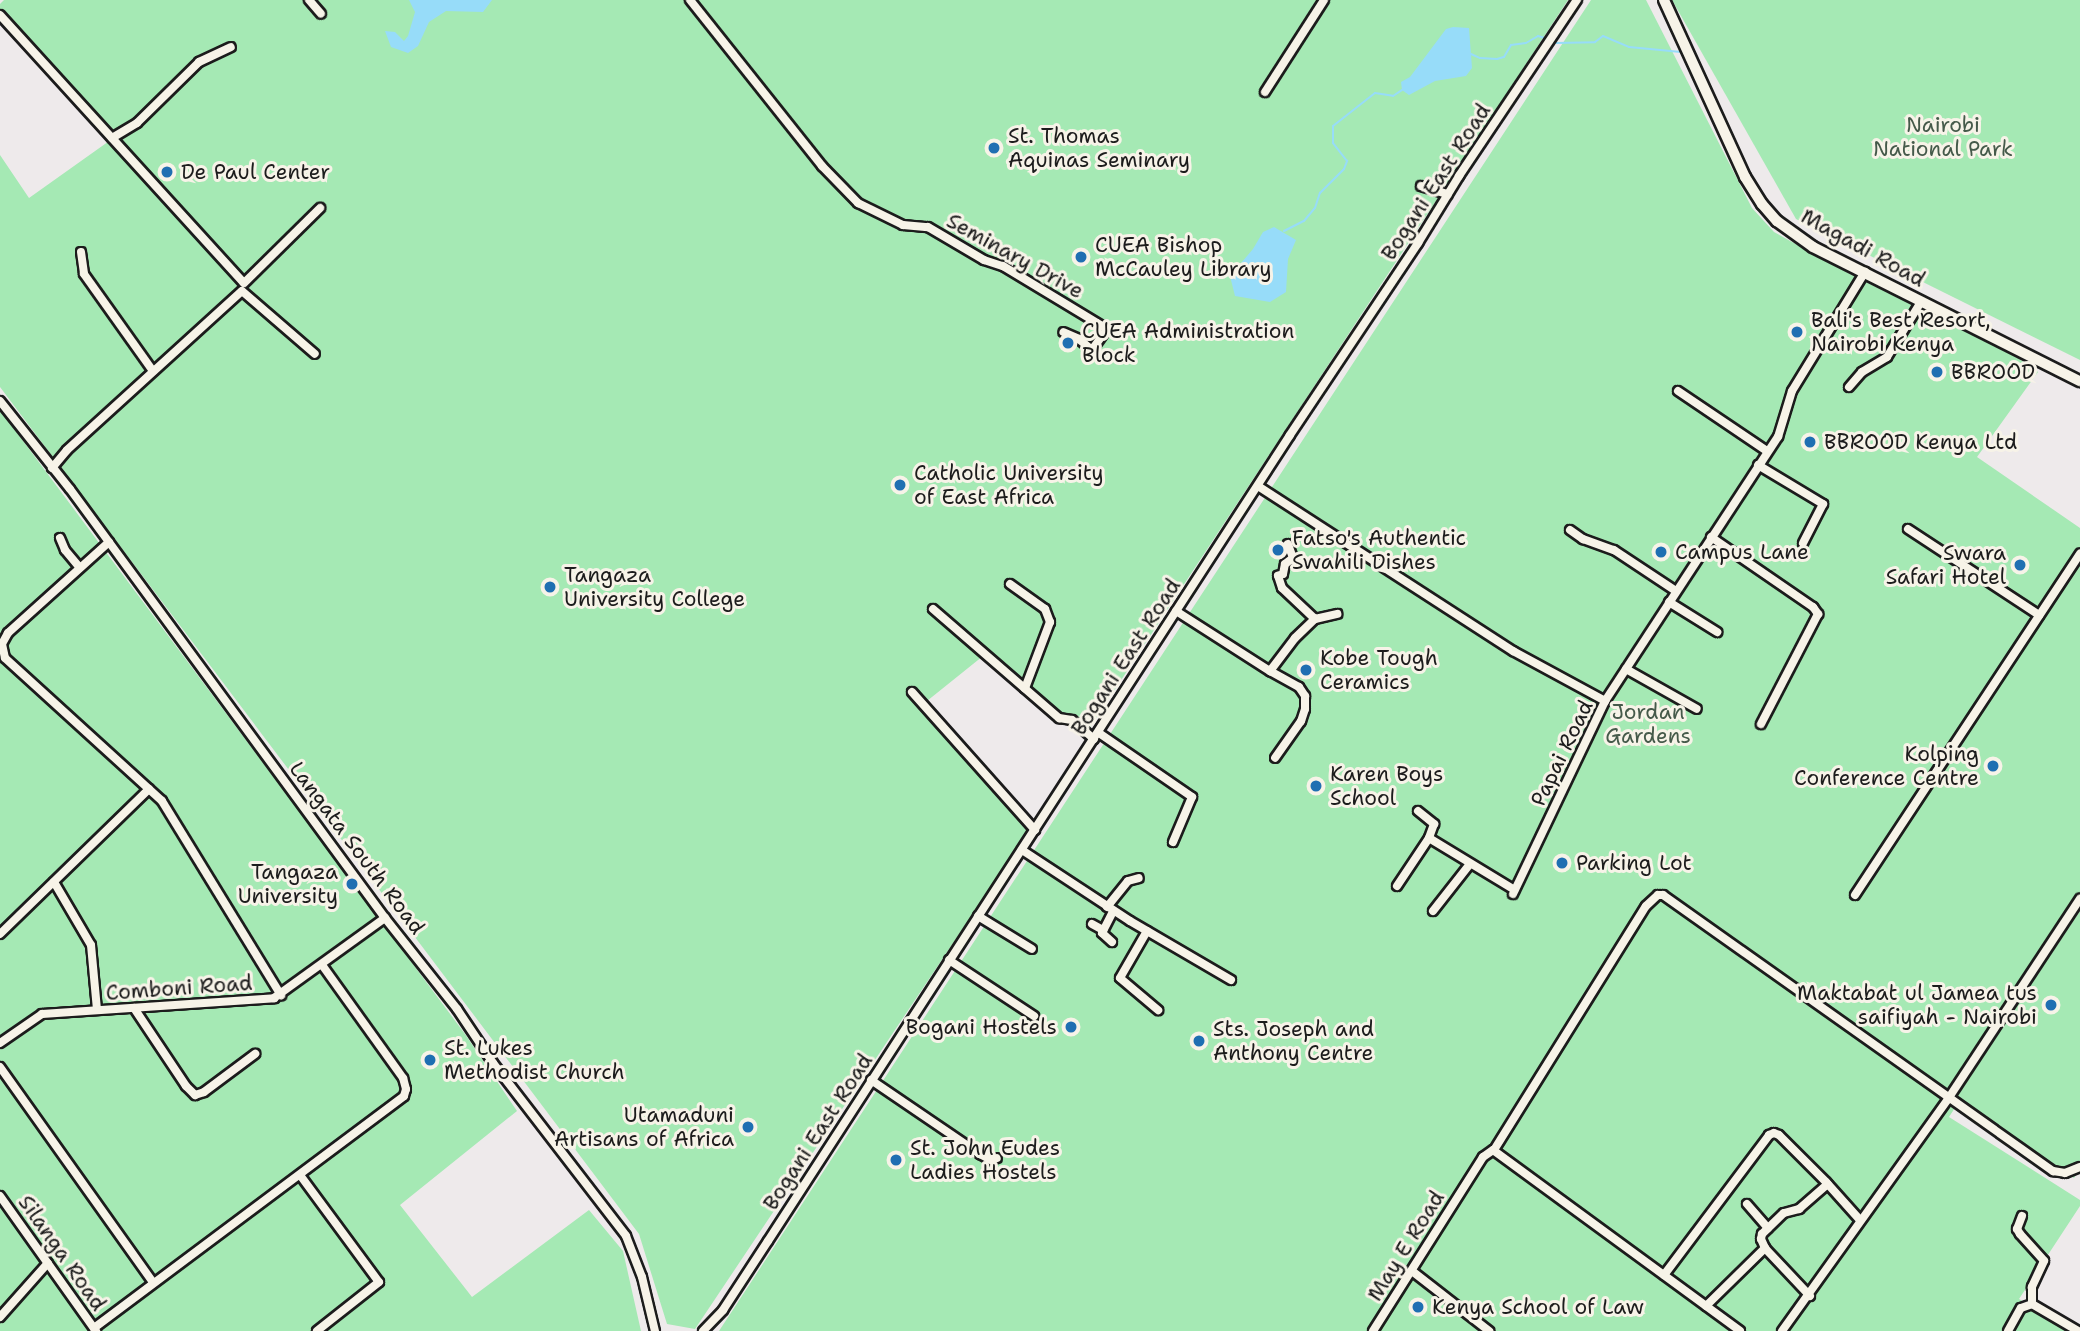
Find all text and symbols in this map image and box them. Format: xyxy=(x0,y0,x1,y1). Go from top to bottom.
street label: Bogani East Road xyxy=(1376,99,1496,265)
park label: Nairobi National Park xyxy=(1873,112,2013,162)
place label: St. Thomas Aquinas Seminary xyxy=(1008,123,1190,173)
marker: St. Thomas Aquinas Seminary xyxy=(986,140,1002,156)
place label: De Paul Center xyxy=(181,159,330,185)
marker: De Paul Center xyxy=(159,164,175,180)
street label: Magadi Road xyxy=(1797,204,1929,292)
street label: Seminary Drive xyxy=(942,208,1088,304)
place label: CUEA Bishop McCauley Library xyxy=(1095,232,1272,282)
marker: CUEA Bishop McCauley Library xyxy=(1073,249,1089,265)
place label: Bali's Best Resort, Nairobi Kenya xyxy=(1811,307,1991,357)
place label: CUEA Administration Block xyxy=(1082,318,1294,368)
marker: Bali's Best Resort, Nairobi Kenya xyxy=(1789,324,1805,340)
marker: CUEA Administration Block xyxy=(1060,335,1076,351)
place label: BBROOD xyxy=(1951,359,2035,385)
marker: BBROOD xyxy=(1929,364,1945,380)
place label: BBROOD Kenya Ltd xyxy=(1824,429,2017,455)
marker: BBROOD Kenya Ltd xyxy=(1802,434,1818,450)
place label: Catholic University of East Africa xyxy=(914,460,1103,510)
marker: Catholic University of East Africa xyxy=(892,477,908,493)
place label: Fatso's Authentic Swahili Dishes xyxy=(1292,525,1466,575)
place label: Campus Lane xyxy=(1675,539,1809,565)
place label: Swara Safari Hotel xyxy=(1886,540,2006,590)
marker: Fatso's Authentic Swahili Dishes xyxy=(1270,542,1286,558)
marker: Campus Lane xyxy=(1653,544,1669,560)
marker: Swara Safari Hotel xyxy=(2012,557,2028,573)
place label: Tangaza University College xyxy=(564,562,745,612)
street label: Bogani East Road xyxy=(1066,574,1186,740)
marker: Tangaza University College xyxy=(542,579,558,595)
place label: Kobe Tough Ceramics xyxy=(1320,645,1438,695)
marker: Kobe Tough Ceramics xyxy=(1298,662,1314,678)
street label: Papai Road xyxy=(1526,696,1598,810)
park label: Jordan Gardens xyxy=(1605,699,1691,749)
place label: Kolping Conference Centre xyxy=(1794,741,1979,791)
street label: Langata South Road xyxy=(284,757,430,939)
marker: Kolping Conference Centre xyxy=(1985,758,2001,774)
place label: Karen Boys School xyxy=(1330,761,1443,811)
marker: Karen Boys School xyxy=(1308,778,1324,794)
place label: Parking Lot xyxy=(1576,850,1692,876)
marker: Parking Lot xyxy=(1554,855,1570,871)
place label: Tangaza University xyxy=(238,859,338,909)
marker: Tangaza University xyxy=(344,876,360,892)
street label: Comboni Road xyxy=(105,970,253,1006)
place label: Maktabat ul Jamea tus saifiyah - Nairobi xyxy=(1797,980,2037,1030)
marker: Maktabat ul Jamea tus saifiyah - Nairobi xyxy=(2043,997,2059,1013)
place label: Bogani Hostels xyxy=(906,1014,1057,1040)
place label: Sts. Joseph and Anthony Centre xyxy=(1213,1016,1374,1066)
marker: Bogani Hostels xyxy=(1063,1019,1079,1035)
marker: Sts. Joseph and Anthony Centre xyxy=(1191,1033,1207,1049)
place label: St. Lukes Methodist Church xyxy=(444,1035,625,1085)
street label: Bogani East Road xyxy=(758,1049,878,1215)
marker: St. Lukes Methodist Church xyxy=(422,1052,438,1068)
place label: Utamaduni Artisans of Africa xyxy=(554,1102,734,1152)
marker: Utamaduni Artisans of Africa xyxy=(740,1119,756,1135)
place label: St. John Eudes Ladies Hostels xyxy=(910,1135,1060,1185)
marker: St. John Eudes Ladies Hostels xyxy=(888,1152,904,1168)
street label: May E Road xyxy=(1362,1186,1450,1306)
street label: Silanga Road xyxy=(13,1190,111,1316)
place label: Kenya School of Law xyxy=(1432,1294,1644,1320)
marker: Kenya School of Law xyxy=(1410,1299,1426,1315)

